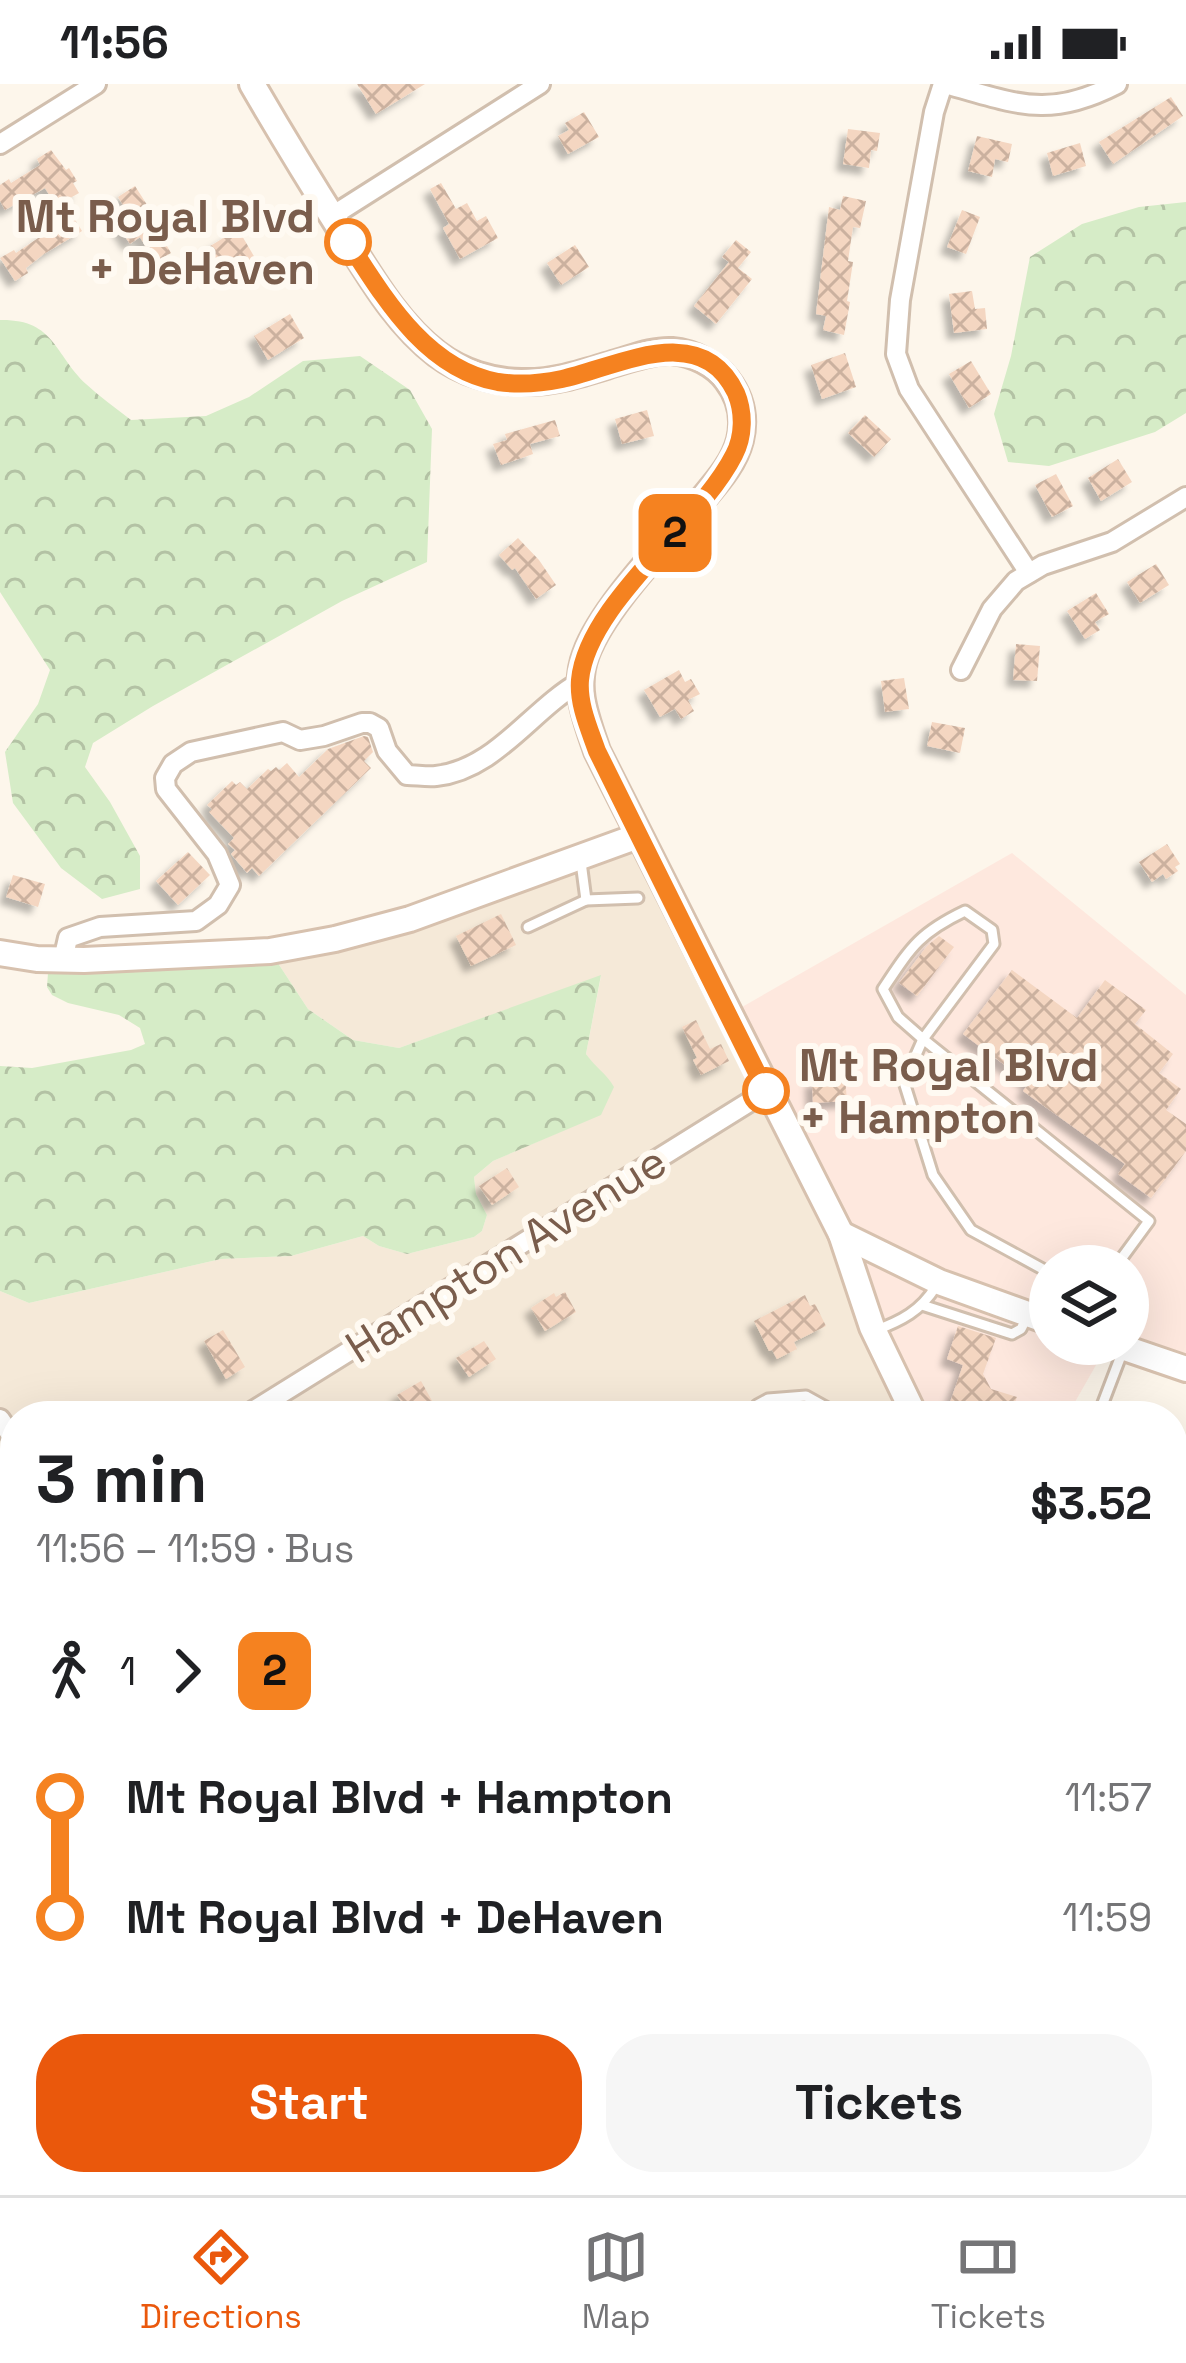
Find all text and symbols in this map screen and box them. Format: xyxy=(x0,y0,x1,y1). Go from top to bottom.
text: 11:56 xyxy=(60,14,169,71)
place label: Mt Royal Blvd + DeHaven xyxy=(16,188,315,297)
marker: Mt Royal Blvd + DeHaven xyxy=(326,220,370,264)
line badge: 2 xyxy=(636,494,714,572)
text: 2 xyxy=(663,506,687,559)
place label: Mt Royal Blvd + Hampton xyxy=(799,1037,1098,1146)
marker: Mt Royal Blvd + Hampton xyxy=(744,1069,788,1113)
street label: Hampton Avenue xyxy=(335,1132,677,1376)
map controls xyxy=(1029,1245,1149,1365)
button: layers xyxy=(1029,1245,1149,1365)
text: 3 min xyxy=(36,1437,207,1521)
text: $3.52 xyxy=(1031,1475,1152,1532)
text: 11:56 – 11:59 · Bus xyxy=(36,1524,354,1573)
icon: walk xyxy=(36,1638,102,1704)
icon: forward xyxy=(154,1638,220,1704)
text: 2 xyxy=(262,1644,287,1697)
text: 1 xyxy=(120,1647,136,1696)
text: Mt Royal Blvd + Hampton xyxy=(126,1769,673,1826)
text: 11:57 xyxy=(1065,1773,1152,1822)
text: Mt Royal Blvd + DeHaven xyxy=(126,1889,664,1946)
text: 11:59 xyxy=(1062,1893,1152,1942)
button: Start xyxy=(36,2034,582,2172)
button: Tickets xyxy=(606,2034,1152,2172)
tab: Directions xyxy=(140,2224,302,2338)
tab: Map xyxy=(582,2224,651,2338)
tab: Tickets xyxy=(931,2224,1046,2338)

